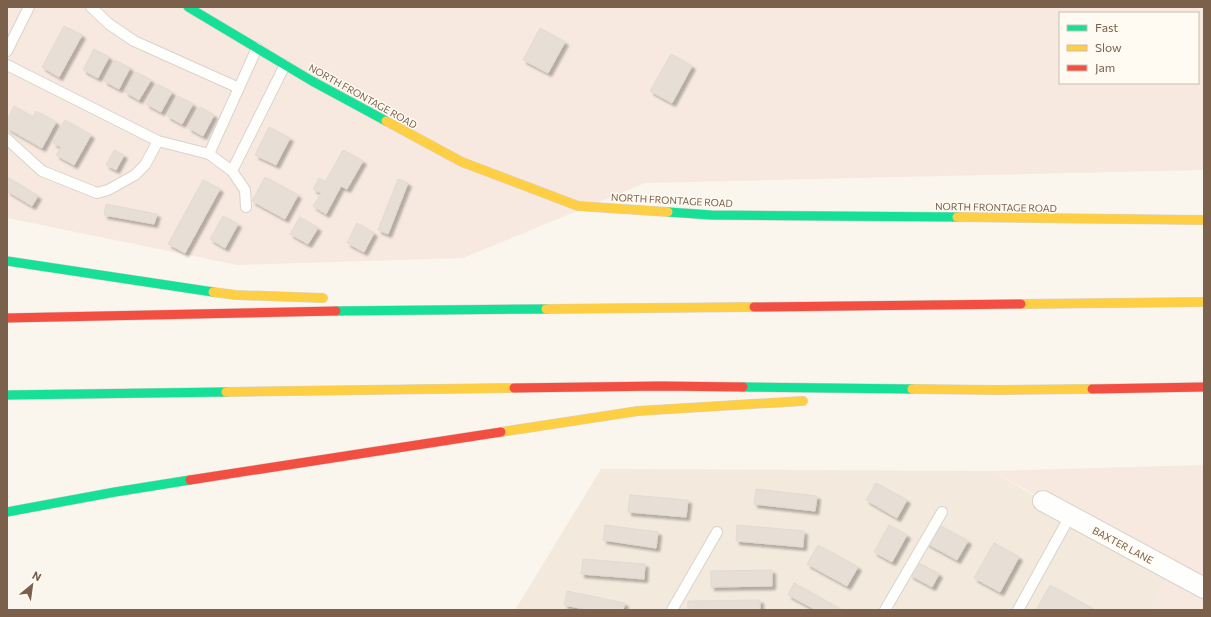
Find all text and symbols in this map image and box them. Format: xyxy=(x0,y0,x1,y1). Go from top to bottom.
legend xyxy=(1059,12,1199,84)
text: Fast xyxy=(1095,20,1118,34)
text: Slow xyxy=(1095,40,1122,54)
text: Jam xyxy=(1095,60,1115,75)
street label: NORTH FRONTAGE ROAD xyxy=(307,61,419,131)
street label: NORTH FRONTAGE ROAD xyxy=(611,191,733,209)
street label: NORTH FRONTAGE ROAD xyxy=(935,200,1057,214)
street label: BAXTER LANE xyxy=(1091,524,1156,566)
north arrow xyxy=(12,565,52,605)
text: N xyxy=(30,568,44,584)

